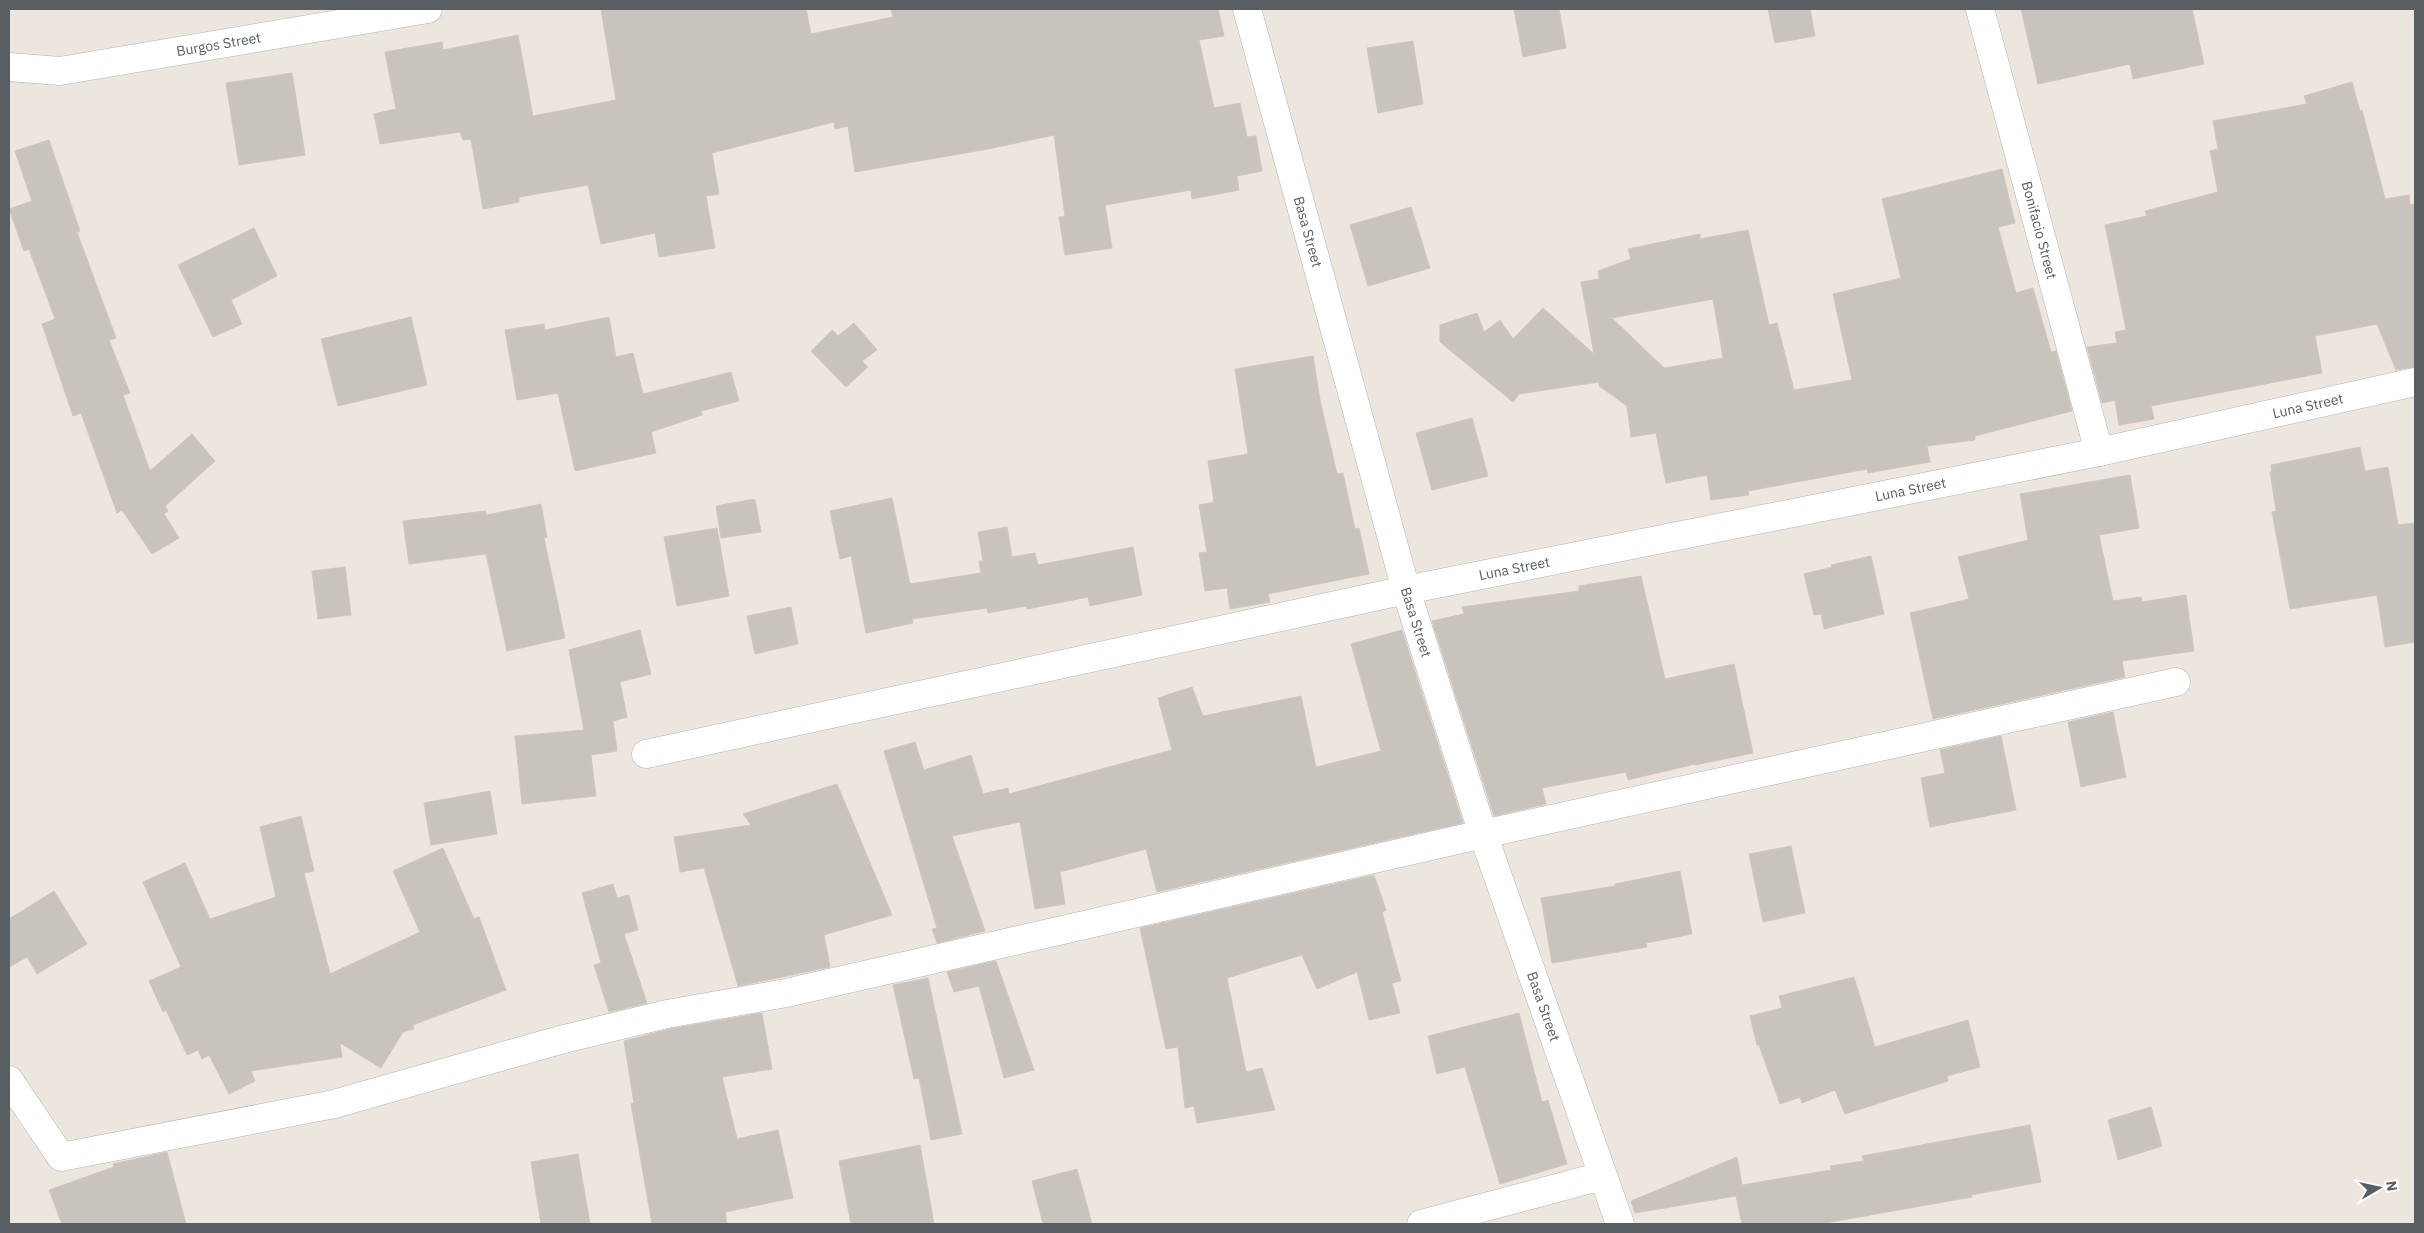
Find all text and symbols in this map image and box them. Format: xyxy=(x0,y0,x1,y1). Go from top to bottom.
street label: Burgos Street xyxy=(175,28,262,60)
street label: Bonifacio Street xyxy=(2018,179,2061,281)
street label: Basa Street xyxy=(1290,194,1326,269)
street label: Luna Street xyxy=(2271,389,2345,422)
street label: Luna Street xyxy=(1874,474,1948,505)
street label: Luna Street xyxy=(1477,553,1552,584)
street label: Basa Street xyxy=(1397,585,1436,660)
street label: Basa Street xyxy=(1523,969,1564,1044)
north arrow xyxy=(2354,1163,2404,1213)
text: N xyxy=(2382,1180,2402,1192)

